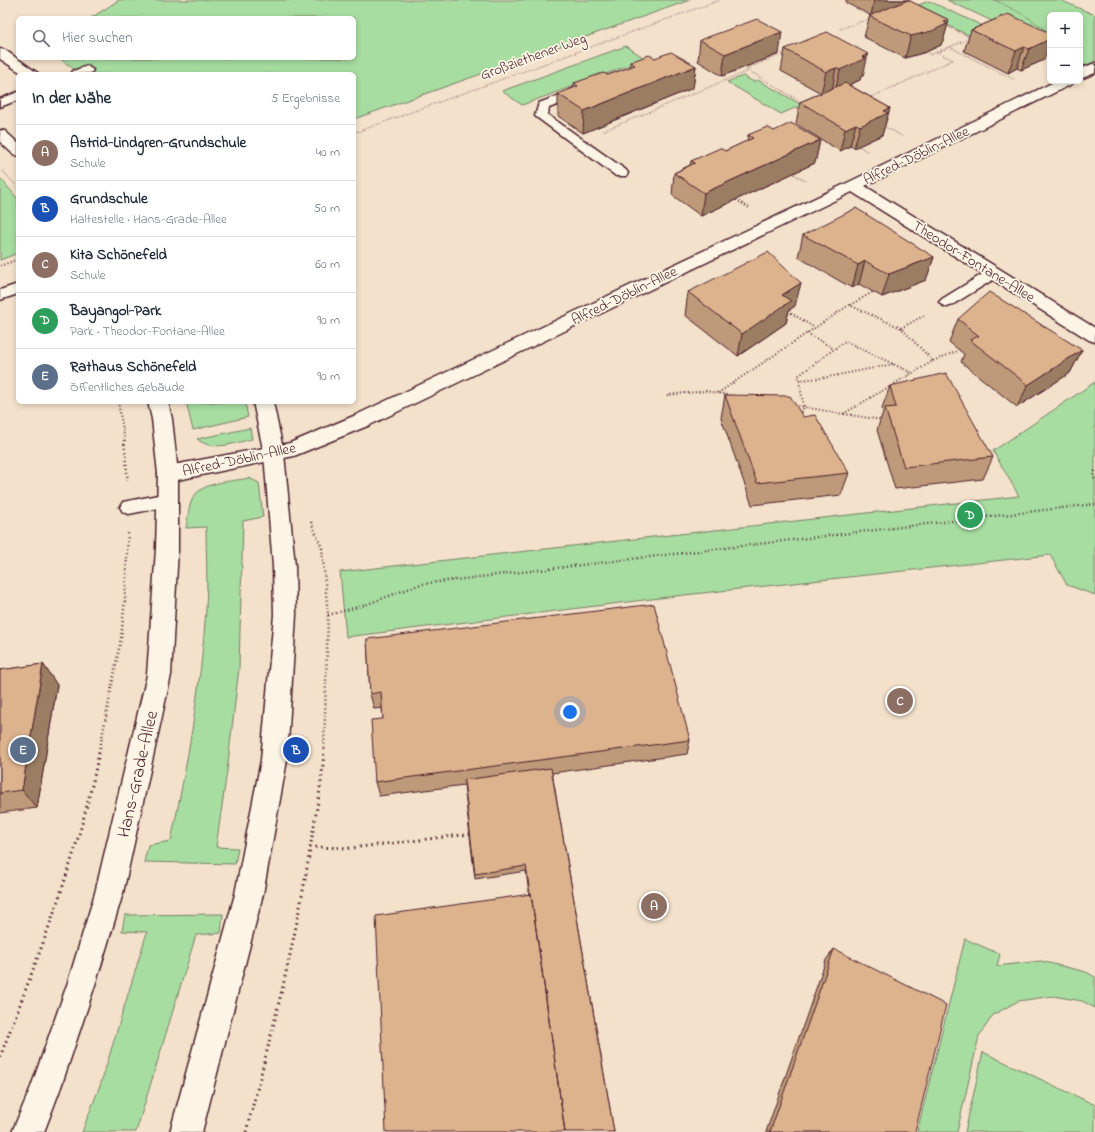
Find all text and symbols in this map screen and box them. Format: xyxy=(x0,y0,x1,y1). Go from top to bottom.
map controls xyxy=(1047,12,1083,84)
button: + xyxy=(1047,12,1083,48)
search box xyxy=(16,16,356,60)
icon: search xyxy=(30,27,52,49)
text: Hier suchen xyxy=(62,27,133,49)
street label: Großziethener Weg xyxy=(477,27,590,87)
button: − xyxy=(1047,48,1083,84)
text: In der Nähe xyxy=(32,86,111,111)
text: 5 Ergebnisse xyxy=(271,89,340,108)
street label: Alfred-Döblin-Allee xyxy=(860,121,973,191)
text: Astrid-Lindgren-Grundschule xyxy=(70,132,246,154)
text: A xyxy=(41,143,49,162)
text: 40 m xyxy=(316,143,340,162)
text: Schule xyxy=(70,154,106,173)
text: Grundschule xyxy=(70,188,148,210)
text: B xyxy=(41,199,49,218)
text: 50 m xyxy=(314,199,340,218)
text: Haltestelle · Hans-Grade-Allee xyxy=(70,210,227,229)
street label: Theodor-Fontane-Allee xyxy=(908,215,1039,309)
text: Kita Schönefeld xyxy=(70,244,167,266)
text: C xyxy=(41,255,49,274)
text: 60 m xyxy=(315,255,340,274)
street label: Alfred-Döblin-Allee xyxy=(568,261,681,331)
text: Schule xyxy=(70,266,106,285)
text: Bayangol-Park xyxy=(70,300,161,322)
text: D xyxy=(40,311,50,330)
text: 90 m xyxy=(317,311,340,330)
text: Park · Theodor-Fontane-Allee xyxy=(70,322,225,341)
text: Rathaus Schönefeld xyxy=(70,356,197,378)
text: E xyxy=(41,367,49,386)
text: 90 m xyxy=(317,367,340,386)
text: Öffentliches Gebäude xyxy=(70,378,185,397)
street label: Alfred-Döblin-Allee xyxy=(180,437,298,483)
pin: D xyxy=(957,500,983,530)
pin: C xyxy=(887,686,913,716)
your location xyxy=(560,702,580,722)
street label: Hans-Grade-Allee xyxy=(112,707,166,841)
pin: E xyxy=(10,735,36,765)
pin: B xyxy=(283,735,309,765)
pin: A xyxy=(641,891,667,921)

